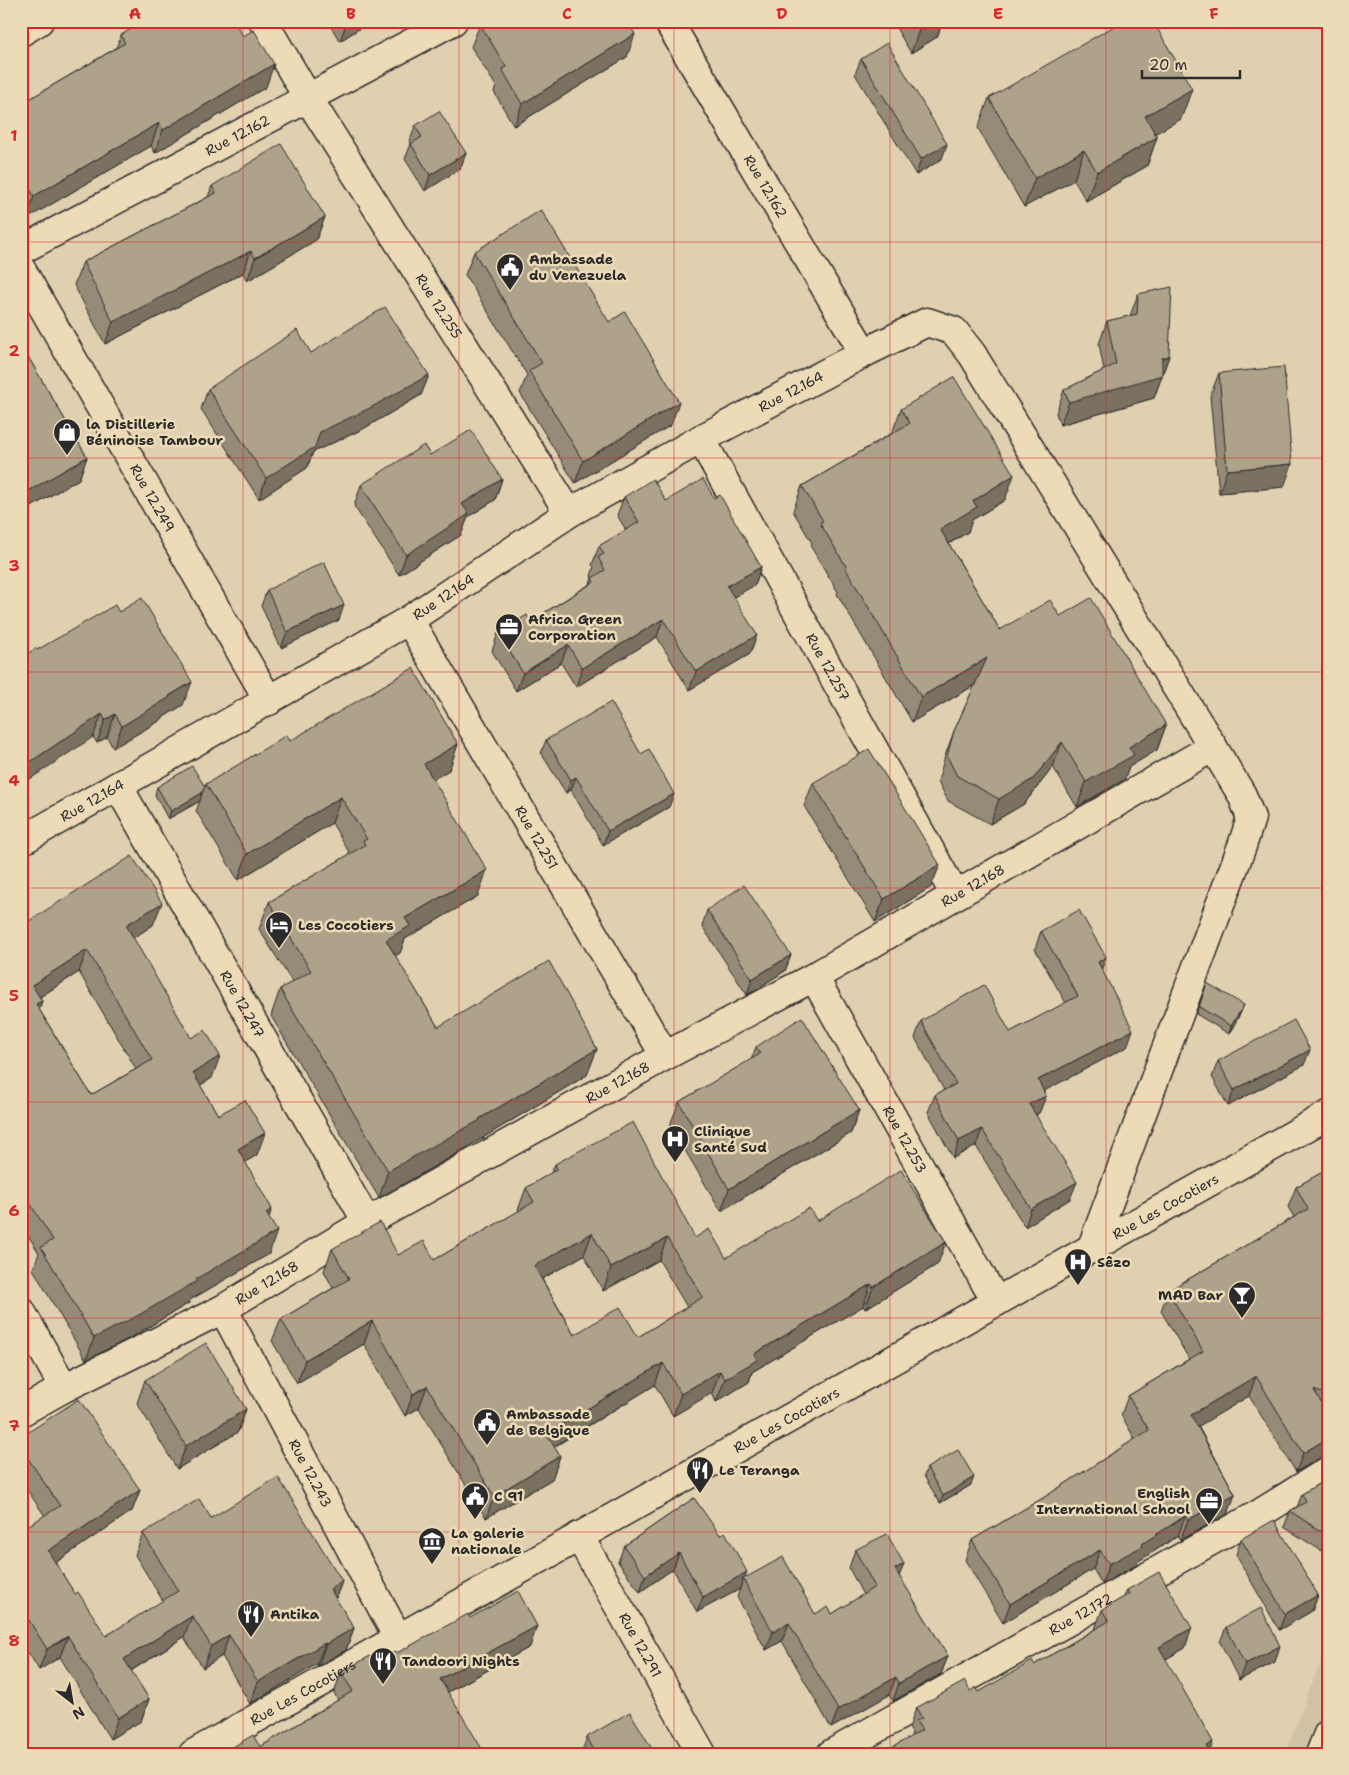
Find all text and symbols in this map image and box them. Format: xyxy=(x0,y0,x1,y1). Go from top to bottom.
text: A xyxy=(129,3,141,24)
text: B xyxy=(346,3,356,24)
text: C xyxy=(562,3,572,24)
text: D xyxy=(776,3,788,24)
text: E xyxy=(993,3,1003,24)
text: F xyxy=(1209,3,1219,24)
scale bar xyxy=(1142,48,1239,80)
text: 20 m xyxy=(1149,55,1188,75)
street label: Rue 12.162 xyxy=(202,111,273,160)
text: 1 xyxy=(10,125,18,146)
street label: Rue 12.162 xyxy=(740,151,791,221)
place label: Ambassade du Venezuela xyxy=(529,250,627,284)
public building icon: Ambassade du Venezuela xyxy=(495,252,525,291)
street label: Rue 12.255 xyxy=(412,270,466,342)
text: 2 xyxy=(8,340,20,361)
street label: Rue 12.164 xyxy=(755,367,827,416)
place label: la Distillerie Béninoise Tambour xyxy=(86,415,224,449)
shop icon: la Distillerie Béninoise Tambour xyxy=(52,417,82,456)
street label: Rue 12.249 xyxy=(126,461,179,535)
text: 3 xyxy=(8,555,20,576)
street label: Rue 12.164 xyxy=(409,570,478,624)
place label: Africa Green Corporation xyxy=(528,610,622,644)
office icon: Africa Green Corporation xyxy=(494,612,524,651)
street label: Rue 12.257 xyxy=(802,630,854,704)
text: 4 xyxy=(8,770,20,791)
street label: Rue 12.164 xyxy=(57,775,128,826)
street label: Rue 12.251 xyxy=(511,802,562,872)
street label: Rue 12.168 xyxy=(937,860,1008,911)
hotel icon: Les Cocotiers xyxy=(264,910,294,949)
place label: Les Cocotiers xyxy=(298,916,394,934)
street label: Rue 12.247 xyxy=(216,967,269,1041)
text: 5 xyxy=(9,985,19,1006)
street label: Rue 12.168 xyxy=(582,1057,653,1107)
street label: Rue 12.253 xyxy=(879,1102,931,1176)
place label: Clinique Santé Sud xyxy=(694,1122,767,1156)
hospital icon: Clinique Santé Sud xyxy=(660,1124,690,1163)
street label: Rue Les Cocotiers xyxy=(1109,1169,1222,1244)
text: 6 xyxy=(8,1200,20,1221)
hospital icon: Sêzo xyxy=(1063,1247,1093,1286)
place label: Sêzo xyxy=(1097,1253,1131,1271)
street label: Rue 12.168 xyxy=(232,1256,302,1309)
bar icon: MAD Bar xyxy=(1227,1280,1257,1319)
place label: MAD Bar xyxy=(1158,1286,1223,1304)
street label: Rue Les Cocotiers xyxy=(730,1383,843,1457)
place label: Ambassade de Belgique xyxy=(506,1405,590,1439)
public building icon: Ambassade de Belgique xyxy=(472,1407,502,1446)
text: 7 xyxy=(8,1415,20,1436)
street label: Rue 12.243 xyxy=(285,1436,336,1511)
restaurant icon: Le Teranga xyxy=(685,1455,715,1494)
place label: Le Teranga xyxy=(719,1461,800,1479)
public building icon: C 91 xyxy=(460,1481,490,1520)
place label: English International School xyxy=(1036,1484,1190,1518)
office icon: English International School xyxy=(1194,1486,1224,1525)
place label: C 91 xyxy=(494,1487,523,1505)
place label: La galerie nationale xyxy=(451,1524,524,1558)
museum icon: La galerie nationale xyxy=(417,1526,447,1565)
street label: Rue 12.172 xyxy=(1045,1589,1115,1639)
restaurant icon: Antika xyxy=(236,1599,266,1638)
place label: Antika xyxy=(270,1605,320,1623)
street label: Rue 12.291 xyxy=(615,1609,666,1680)
text: 8 xyxy=(8,1630,20,1651)
restaurant icon: Tandoori Nights xyxy=(368,1646,398,1685)
place label: Tandoori Nights xyxy=(402,1652,520,1670)
street label: Rue Les Cocotiers xyxy=(247,1655,359,1729)
north arrow xyxy=(48,1678,98,1728)
text: N xyxy=(69,1703,88,1724)

